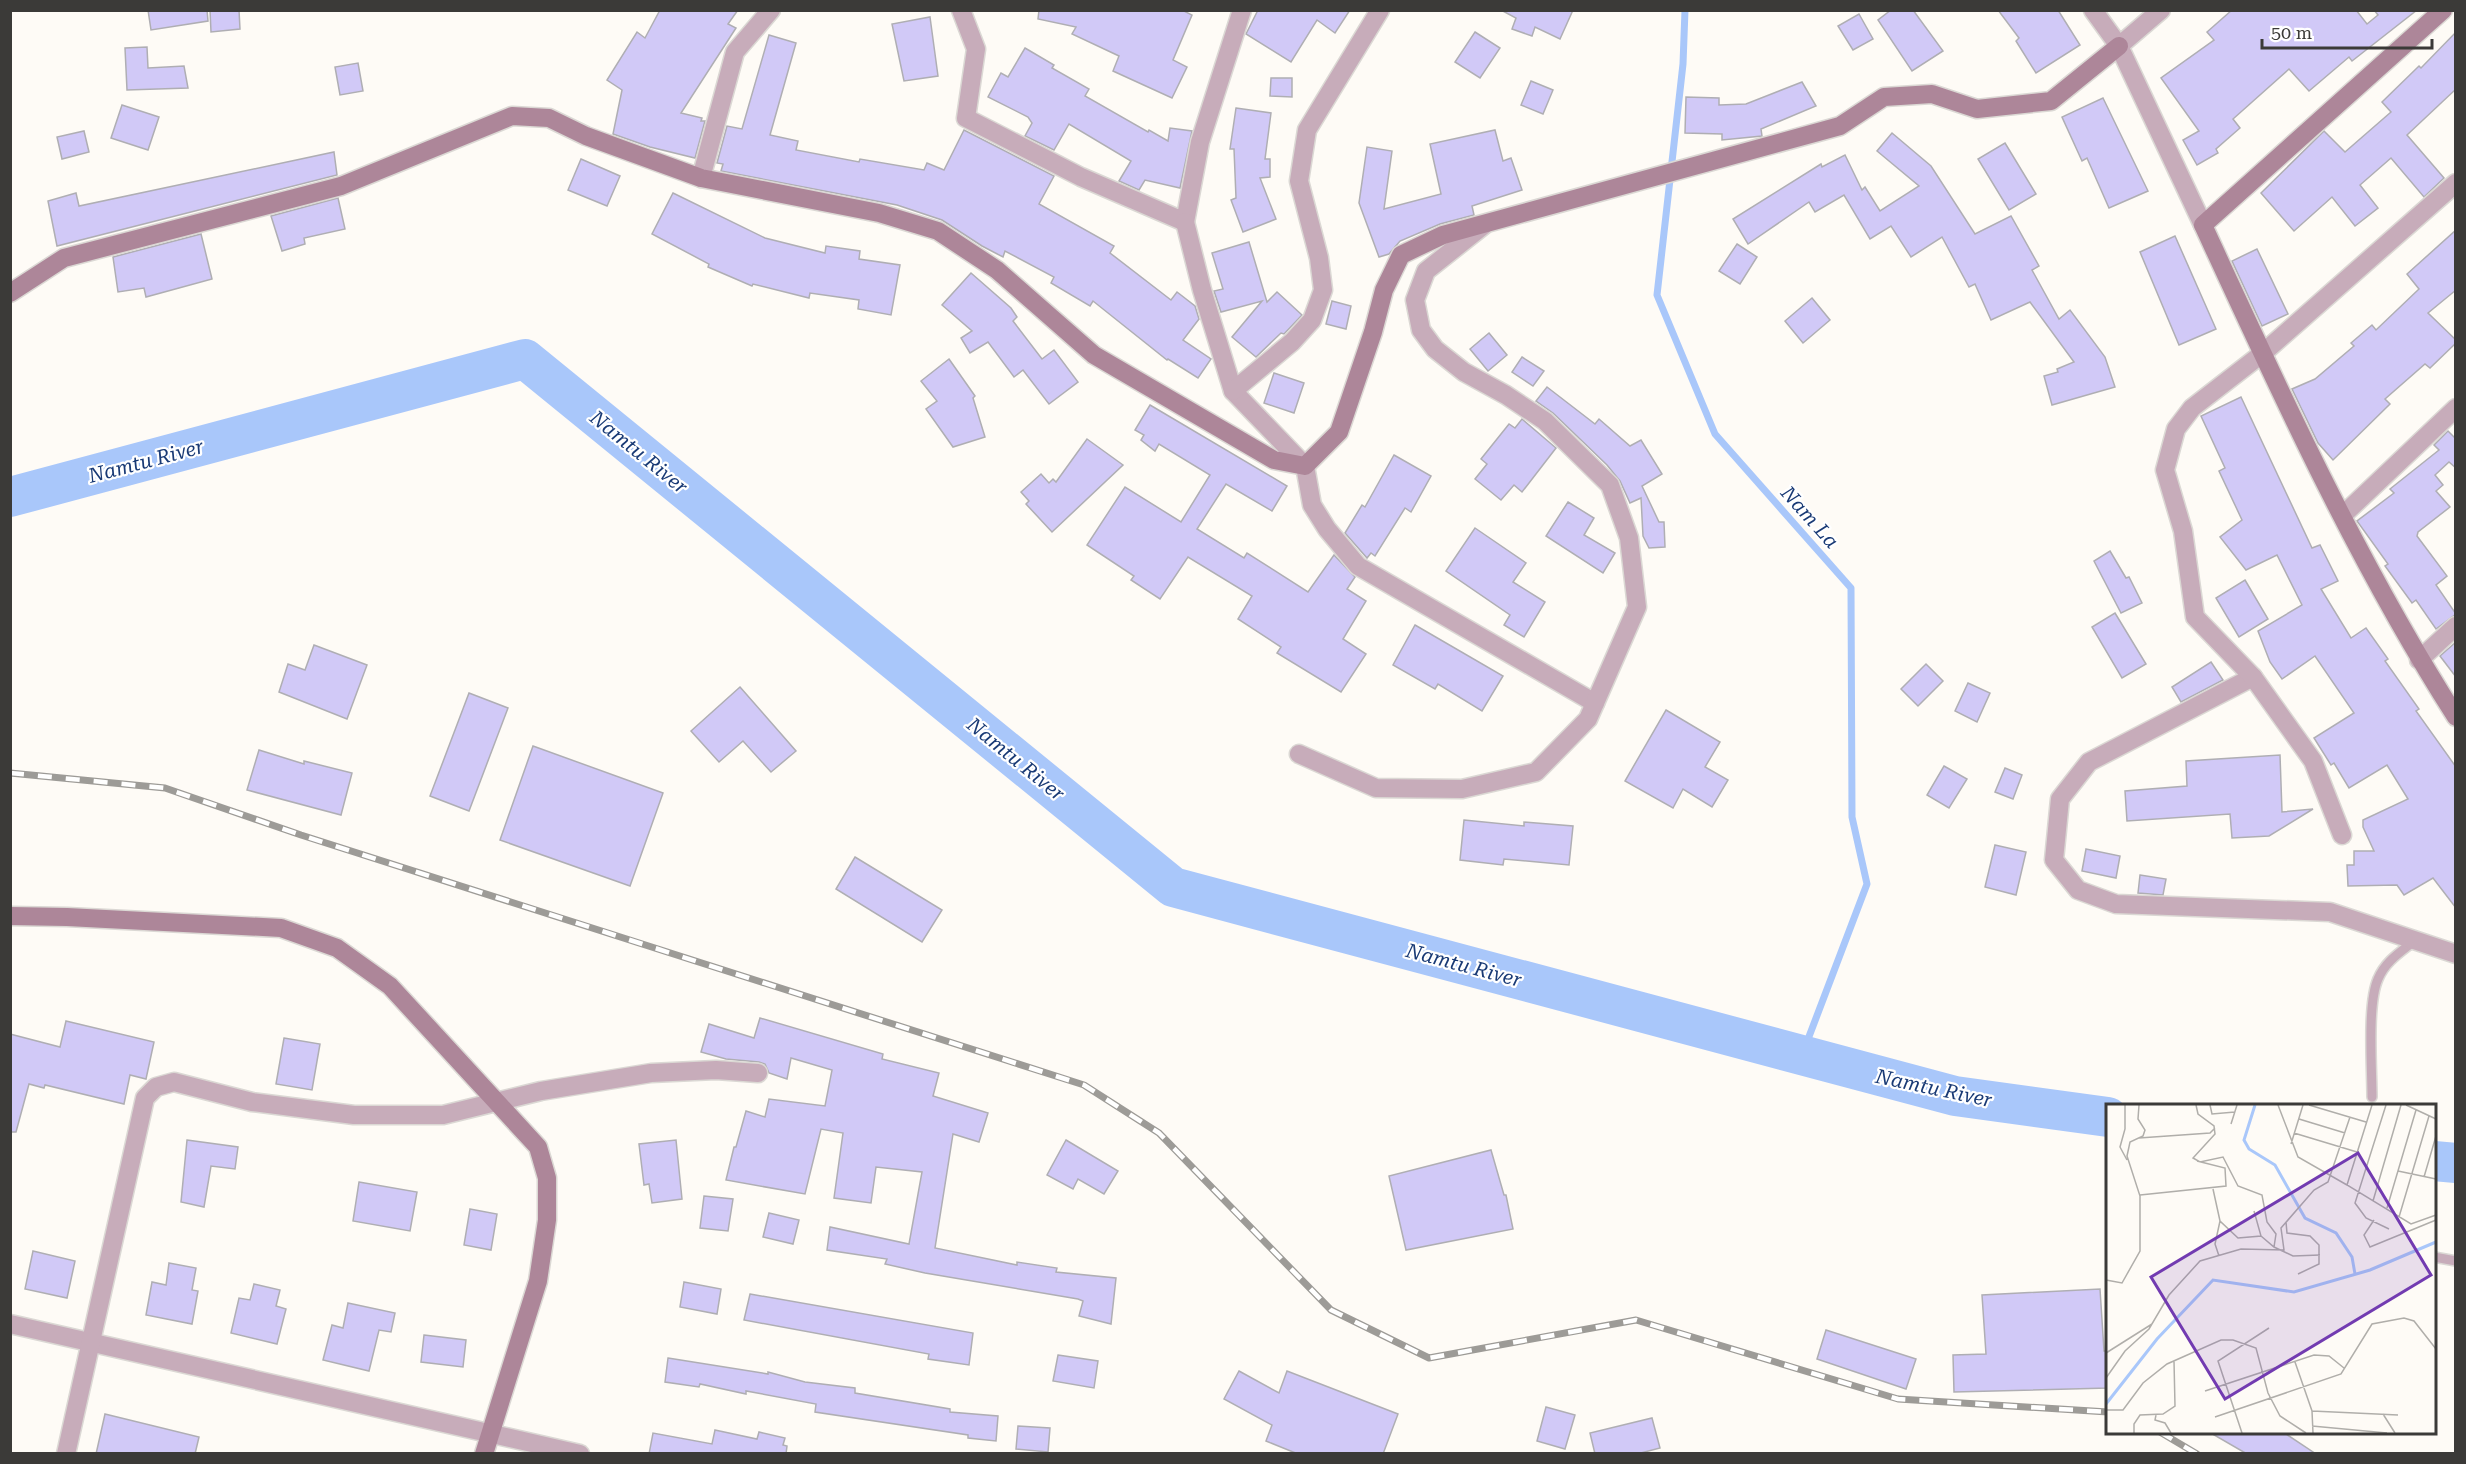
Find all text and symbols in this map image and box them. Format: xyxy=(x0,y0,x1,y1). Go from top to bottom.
scale bar xyxy=(2262,12,2432,50)
text: 50 m xyxy=(2271,22,2312,43)
water label: Namtu River xyxy=(585,405,693,499)
water label: Namtu River xyxy=(85,434,207,488)
water label: Nam La xyxy=(1775,480,1844,553)
water label: Namtu River xyxy=(962,712,1070,806)
water label: Namtu River xyxy=(1403,938,1525,992)
water label: Namtu River xyxy=(1872,1064,1995,1112)
inset map xyxy=(2106,1104,2436,1434)

